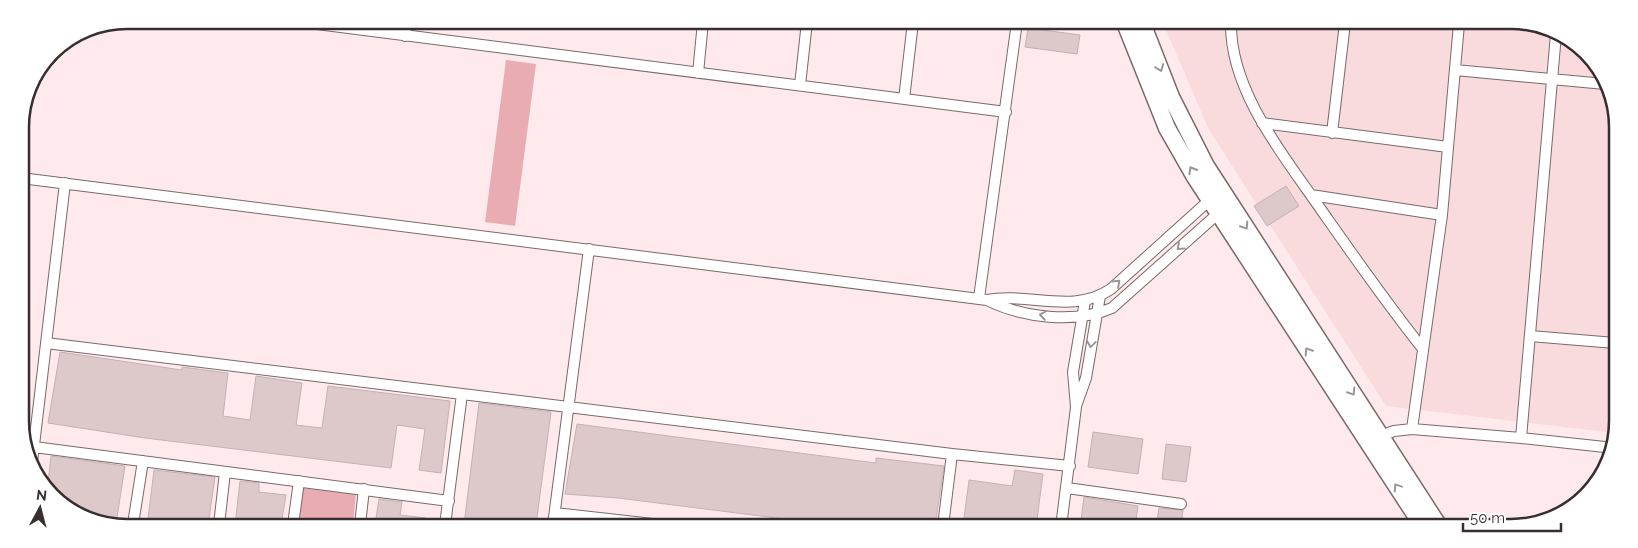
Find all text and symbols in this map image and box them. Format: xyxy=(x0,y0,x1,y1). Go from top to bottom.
one-way arrow xyxy=(1154,63,1164,72)
one-way arrow xyxy=(1188,167,1198,176)
one-way arrow xyxy=(1239,221,1248,230)
one-way arrow xyxy=(1177,241,1186,250)
one-way arrow xyxy=(1112,280,1121,289)
one-way arrow xyxy=(1038,310,1047,320)
one-way arrow xyxy=(1087,340,1097,348)
one-way arrow xyxy=(1305,347,1314,357)
one-way arrow xyxy=(1346,387,1355,396)
north arrow xyxy=(15,483,65,533)
one-way arrow xyxy=(1394,483,1403,493)
text: N xyxy=(35,487,48,504)
scale bar xyxy=(1463,500,1560,532)
text: 50 m xyxy=(1470,509,1505,527)

